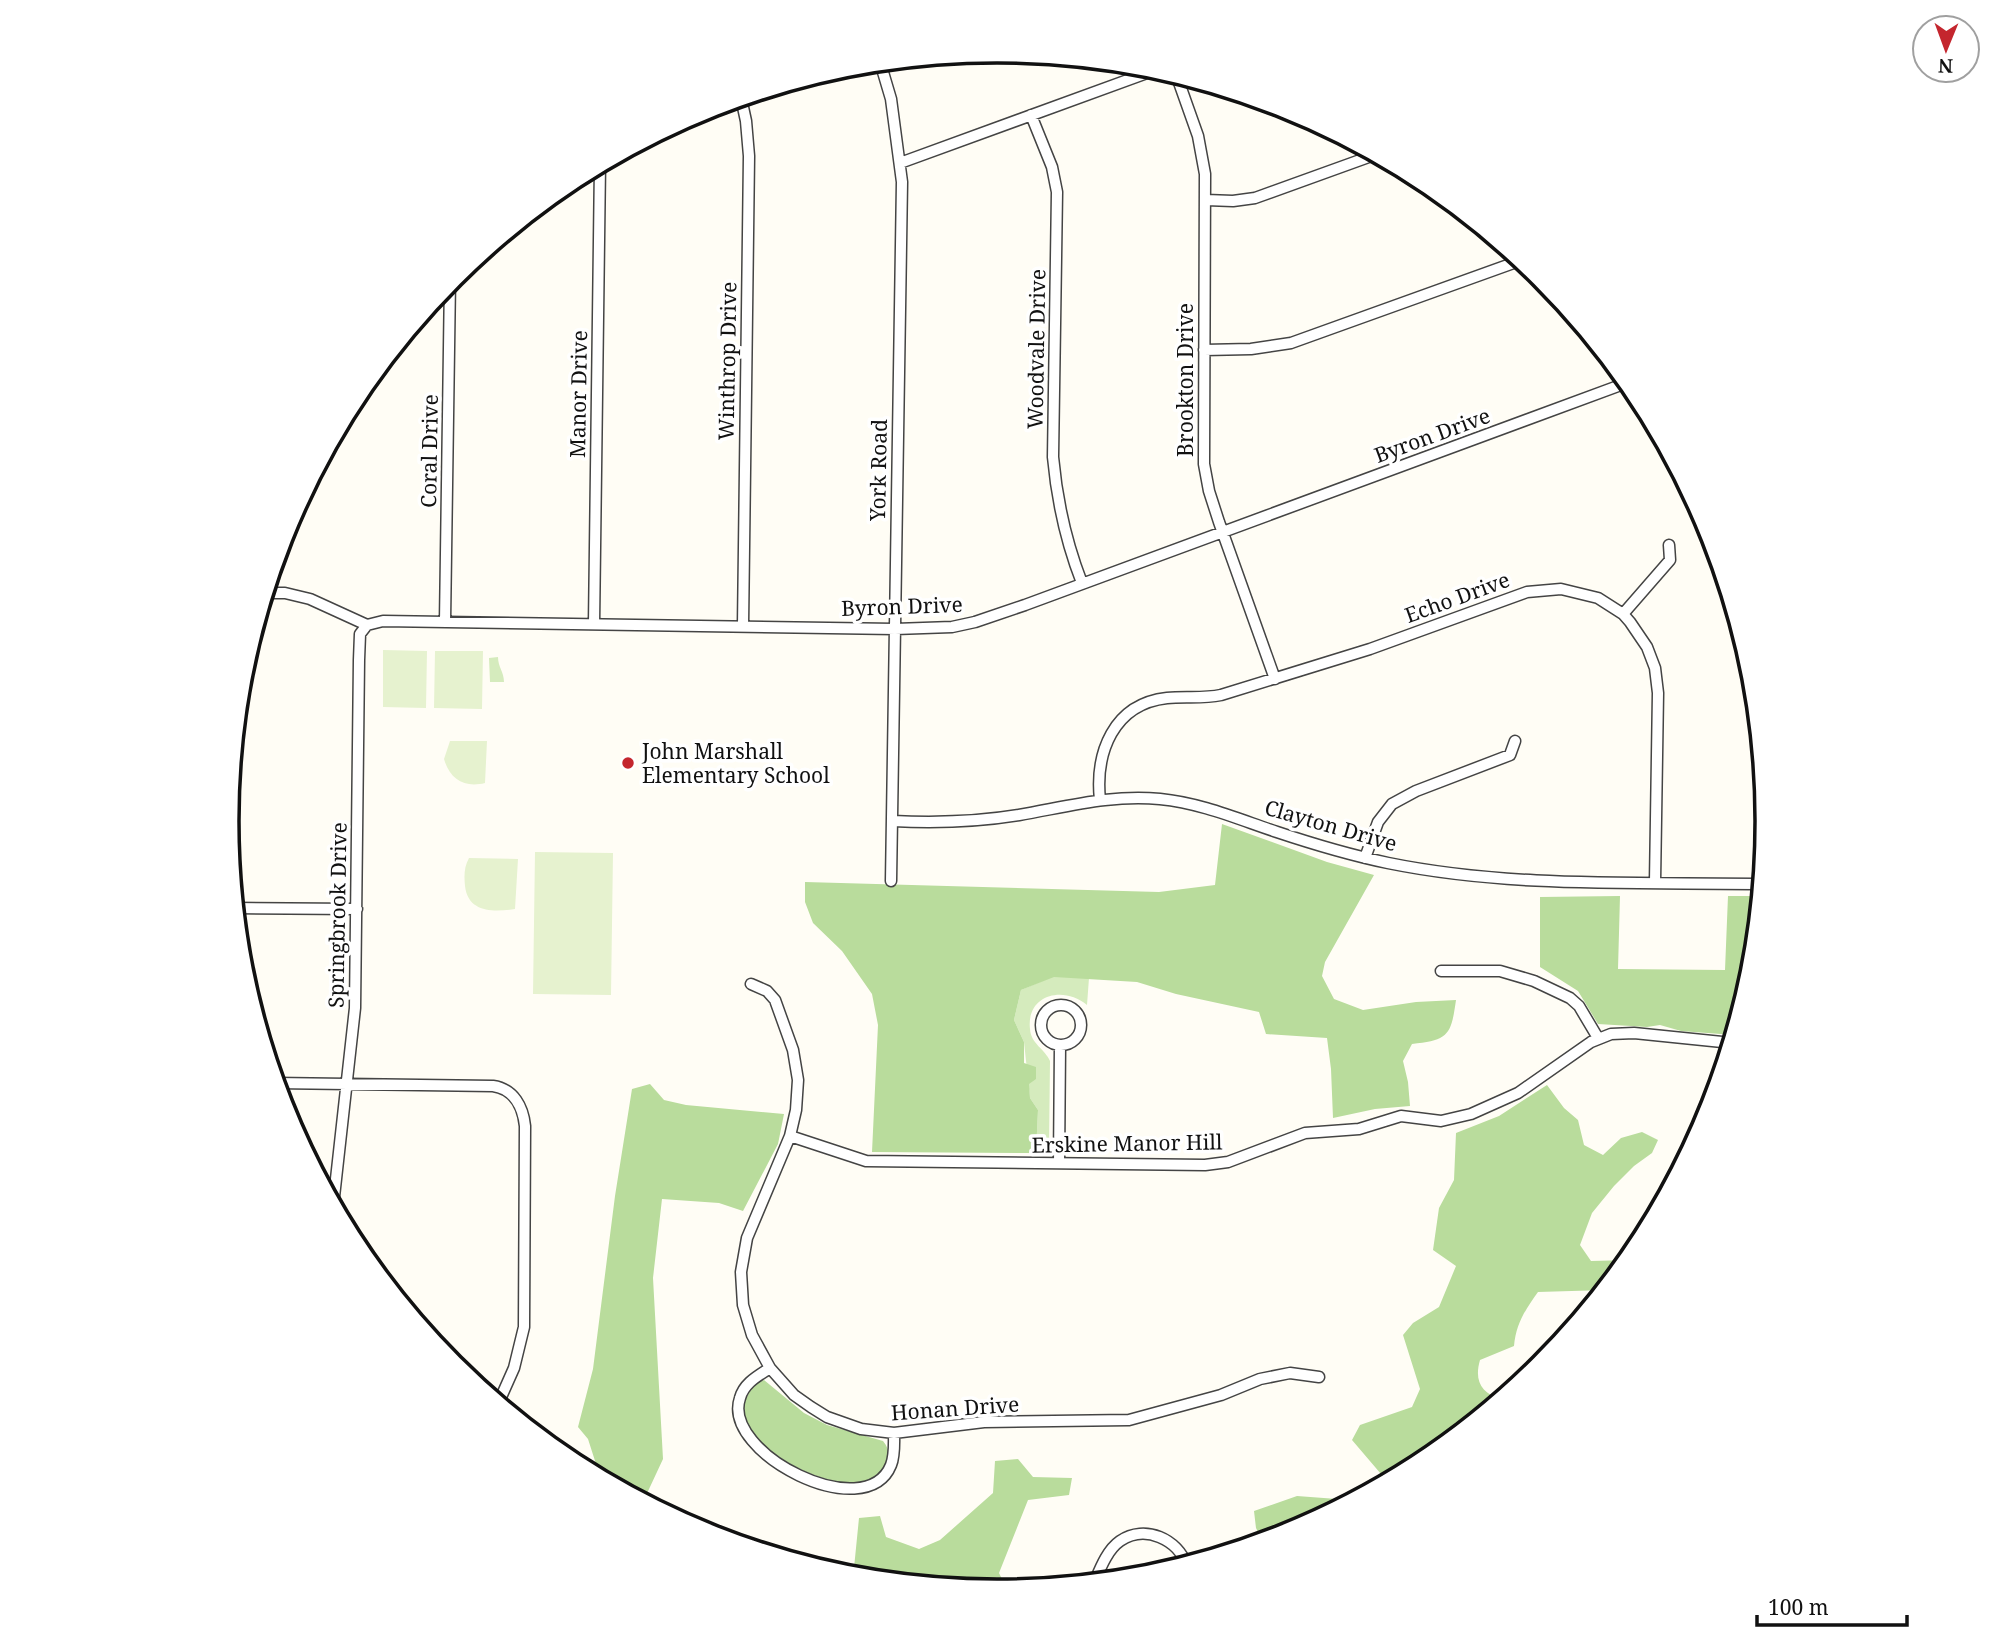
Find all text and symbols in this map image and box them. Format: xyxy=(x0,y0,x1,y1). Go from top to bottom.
north arrow xyxy=(1911,14,1981,84)
text: N xyxy=(1938,53,1953,79)
street label: Woodvale Drive xyxy=(1021,269,1051,429)
street label: Winthrop Drive xyxy=(712,281,742,441)
street label: Brookton Drive xyxy=(1171,303,1199,457)
street label: Manor Drive xyxy=(563,330,593,458)
street label: Coral Drive xyxy=(414,394,444,508)
street label: Byron Drive xyxy=(1370,401,1494,469)
street label: York Road xyxy=(863,419,893,522)
street label: Echo Drive xyxy=(1401,565,1513,629)
street label: Byron Drive xyxy=(841,590,963,622)
place label: John Marshall Elementary School xyxy=(641,737,830,789)
marker: John Marshall Elementary School xyxy=(620,755,636,771)
street label: Clayton Drive xyxy=(1262,793,1400,857)
street label: Springbrook Drive xyxy=(321,822,353,1008)
street label: Erskine Manor Hill xyxy=(1031,1127,1223,1159)
street label: Honan Drive xyxy=(890,1390,1020,1426)
scale bar xyxy=(1757,1584,1908,1628)
text: 100 m xyxy=(1768,1593,1829,1621)

